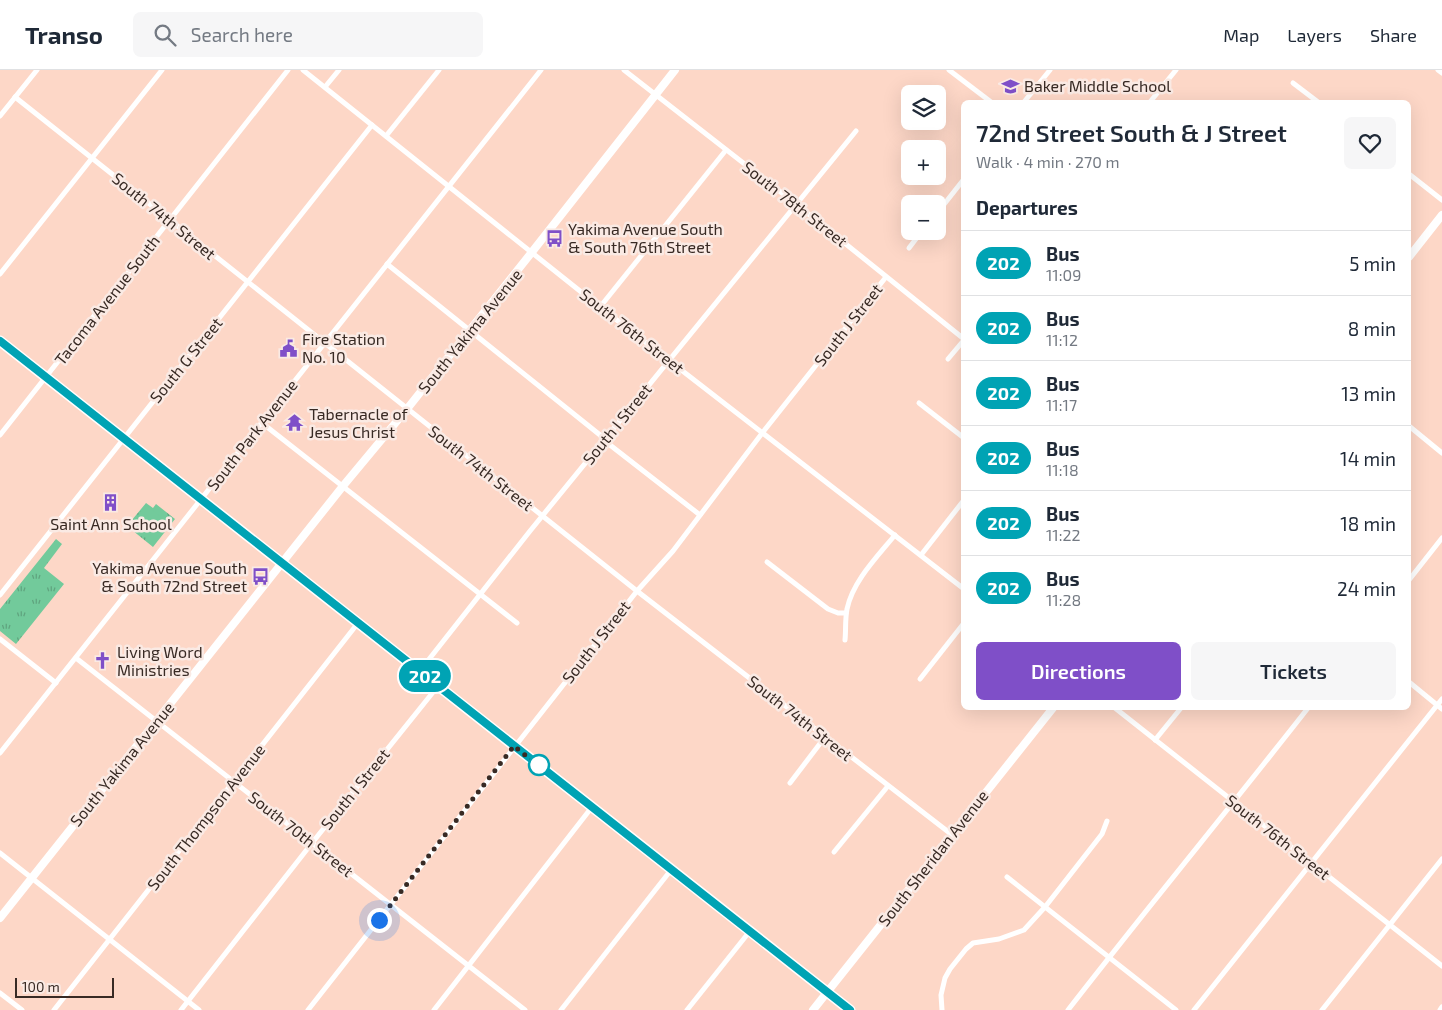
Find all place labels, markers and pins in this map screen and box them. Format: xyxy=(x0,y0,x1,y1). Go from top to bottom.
school or university icon: Baker Middle School xyxy=(1000,76,1020,96)
place label: Baker Middle School xyxy=(1024,76,1171,95)
place label: Yakima Avenue South & South 76th Street xyxy=(568,219,723,256)
bus stop icon: Yakima Avenue South & South 76th Street xyxy=(544,228,564,248)
place label: Fire Station No. 10 xyxy=(302,329,385,366)
public building icon: Fire Station No. 10 xyxy=(278,338,298,358)
place label: Tabernacle of Jesus Christ xyxy=(309,404,409,441)
temple icon: Tabernacle of Jesus Christ xyxy=(285,413,305,433)
building icon: Saint Ann School xyxy=(101,492,121,512)
place label: Saint Ann School xyxy=(50,514,172,533)
place label: Yakima Avenue South & South 72nd Street xyxy=(92,558,247,595)
bus stop icon: Yakima Avenue South & South 72nd Street xyxy=(251,567,271,587)
place label: Living Word Ministries xyxy=(117,642,203,679)
church icon: Living Word Ministries xyxy=(93,651,113,671)
unlabelled marker xyxy=(528,754,550,776)

